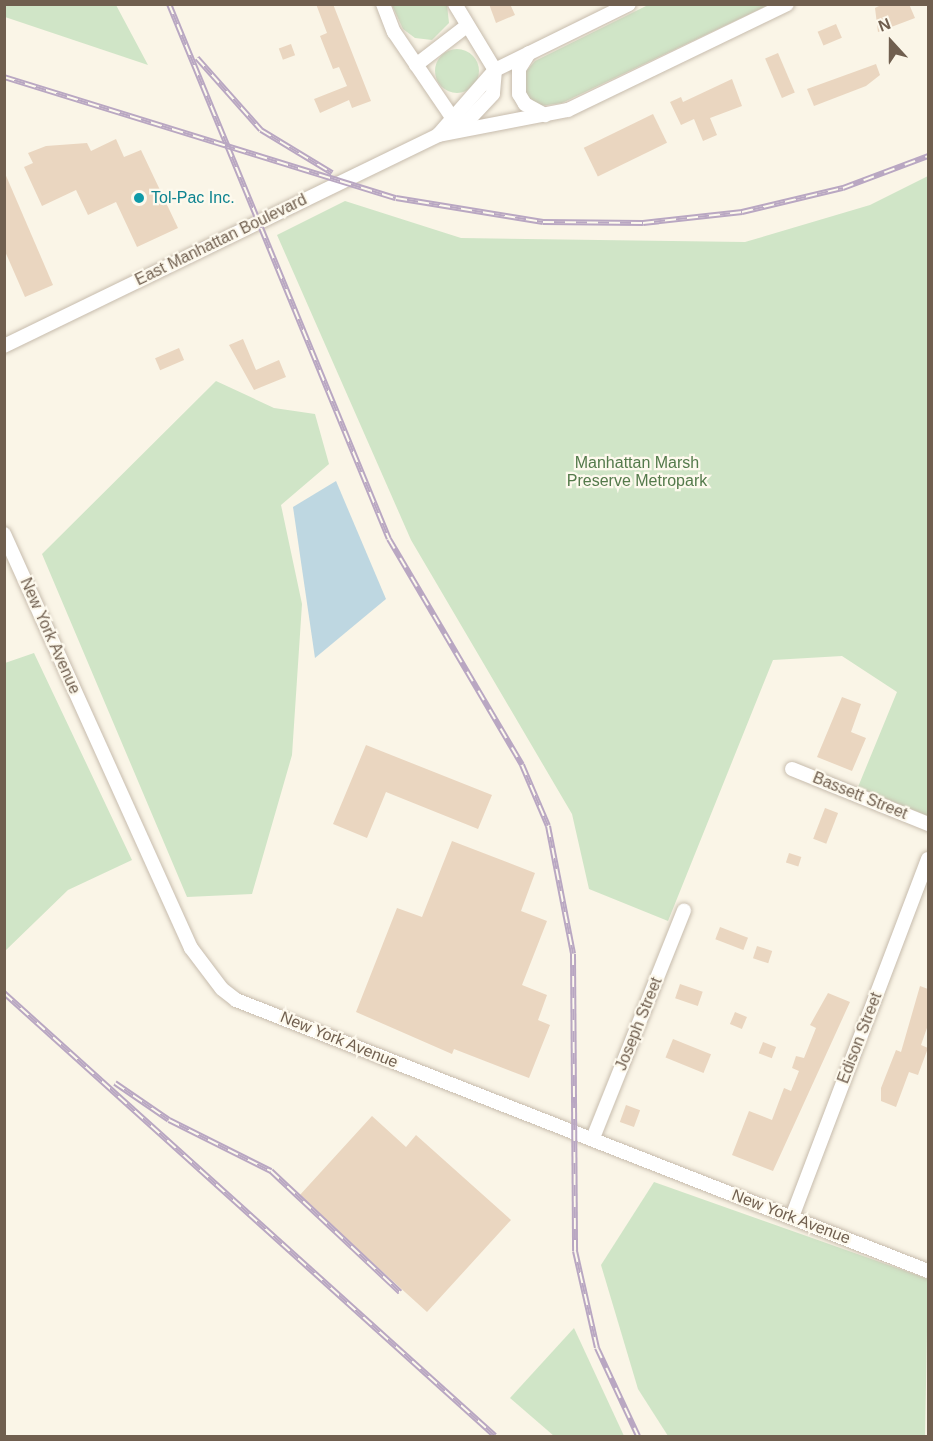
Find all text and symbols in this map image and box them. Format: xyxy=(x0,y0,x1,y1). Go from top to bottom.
north arrow xyxy=(861,12,921,72)
text: N xyxy=(876,15,893,35)
place label: Tol-Pac Inc. xyxy=(151,188,235,208)
street label: East Manhattan Boulevard xyxy=(132,190,310,290)
marker: Tol-Pac Inc. xyxy=(132,191,146,205)
park label: Manhattan Marsh Preserve Metropark xyxy=(567,453,707,491)
street label: New York Avenue xyxy=(16,574,84,698)
street label: Bassett Street xyxy=(810,768,910,824)
street label: Joseph Street xyxy=(612,975,666,1073)
street label: Edison Street xyxy=(834,990,886,1086)
street label: New York Avenue xyxy=(277,1007,401,1073)
street label: New York Avenue xyxy=(729,1185,853,1249)

